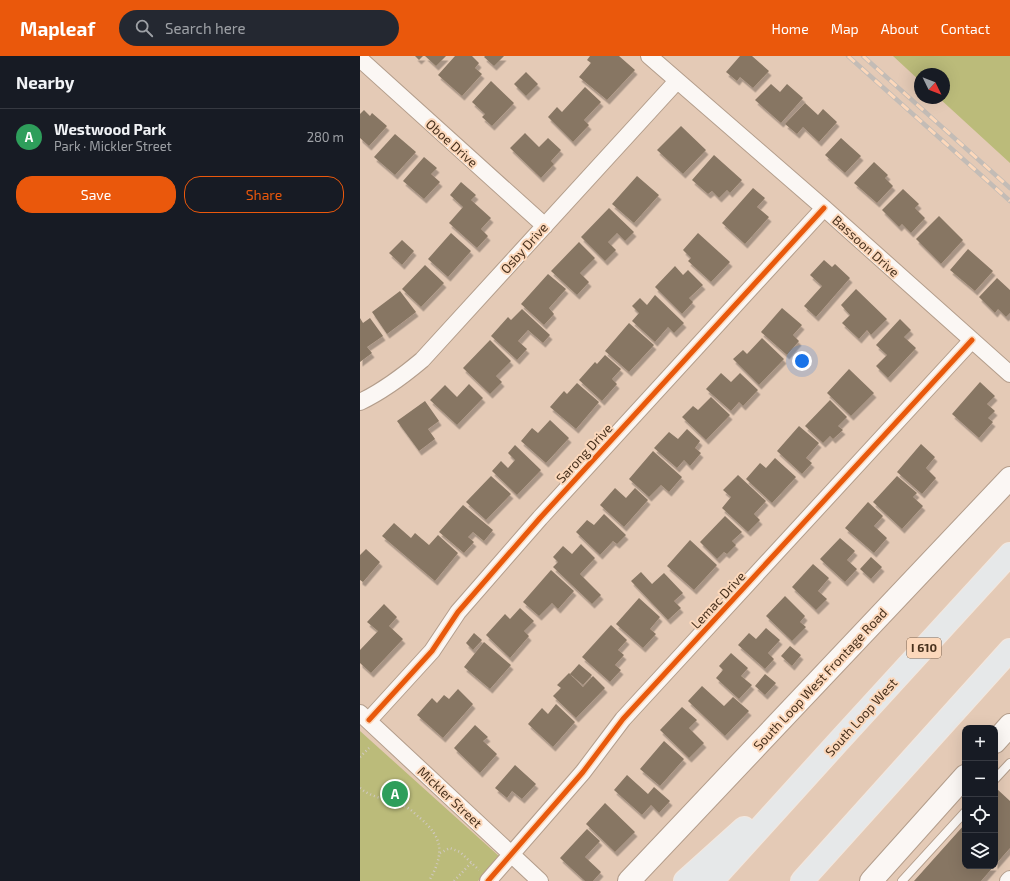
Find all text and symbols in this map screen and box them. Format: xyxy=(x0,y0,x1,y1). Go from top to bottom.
search box xyxy=(119,10,399,46)
text: Mapleaf xyxy=(20,17,95,40)
icon: search xyxy=(133,17,155,39)
text: Search here xyxy=(165,19,246,37)
text: Home xyxy=(772,20,809,37)
text: Map xyxy=(831,20,859,37)
text: About xyxy=(881,20,919,37)
text: Contact xyxy=(941,20,990,37)
north arrow xyxy=(914,68,950,104)
text: Nearby xyxy=(16,72,74,92)
street label: Oboe Drive xyxy=(423,116,481,170)
text: Westwood Park xyxy=(54,120,166,138)
text: A xyxy=(25,129,33,145)
text: 280 m xyxy=(307,129,344,145)
text: Park · Mickler Street xyxy=(54,138,172,154)
button: Save xyxy=(16,176,176,213)
button: Share xyxy=(184,176,344,213)
street label: Bassoon Drive xyxy=(829,212,903,280)
street label: Osby Drive xyxy=(497,219,551,277)
your location xyxy=(792,351,812,371)
street label: Sarong Drive xyxy=(552,420,616,486)
street label: Lemac Drive xyxy=(688,568,749,632)
street label: South Loop West Frontage Road xyxy=(750,605,890,753)
road number: I 610 xyxy=(907,638,941,658)
street label: South Loop West xyxy=(822,675,900,759)
map controls xyxy=(962,725,998,869)
button: + xyxy=(962,725,998,761)
button: − xyxy=(962,761,998,797)
street label: Mickler Street xyxy=(414,763,486,831)
pin: A xyxy=(382,779,408,809)
button: locate xyxy=(962,797,998,833)
button: layers xyxy=(962,833,998,869)

